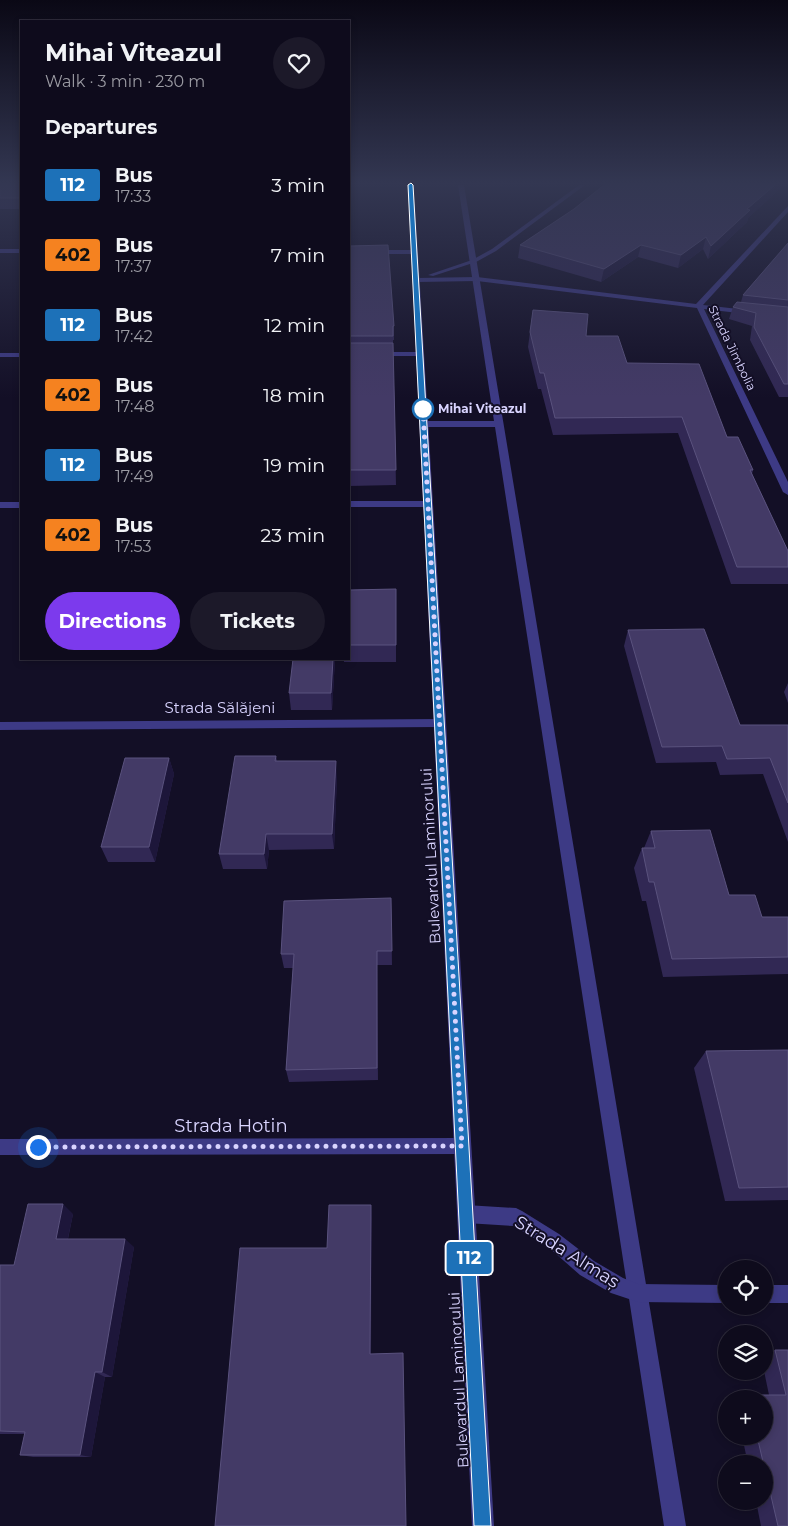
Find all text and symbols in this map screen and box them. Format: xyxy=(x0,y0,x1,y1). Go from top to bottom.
button: heart xyxy=(273,37,325,89)
text: Mihai Viteazul xyxy=(45,38,222,67)
text: Walk · 3 min · 230 m xyxy=(45,72,205,91)
text: Departures xyxy=(45,116,157,139)
text: Bus xyxy=(115,164,153,187)
text: 112 xyxy=(60,174,85,196)
text: 3 min xyxy=(271,174,325,197)
text: 17:33 xyxy=(115,187,151,206)
text: Bus xyxy=(115,234,153,257)
text: 402 xyxy=(55,244,90,266)
text: 7 min xyxy=(271,244,325,267)
text: 17:37 xyxy=(115,257,152,276)
street label: Strada Jimbolia xyxy=(705,303,760,393)
text: Bus xyxy=(115,304,153,327)
text: 112 xyxy=(60,314,85,336)
text: 12 min xyxy=(264,314,325,337)
text: 17:42 xyxy=(115,327,153,346)
text: Bus xyxy=(115,374,153,397)
text: 402 xyxy=(55,384,90,406)
text: 18 min xyxy=(263,384,325,407)
text: 17:48 xyxy=(115,397,154,416)
marker: Mihai Viteazul xyxy=(412,398,434,420)
place label: Mihai Viteazul xyxy=(438,401,526,416)
text: Bus xyxy=(115,444,153,467)
text: 112 xyxy=(60,454,85,476)
text: 19 min xyxy=(263,454,325,477)
text: 17:49 xyxy=(115,467,153,486)
text: Bus xyxy=(115,514,153,537)
text: 402 xyxy=(55,524,90,546)
text: 23 min xyxy=(260,524,325,547)
text: 17:53 xyxy=(115,537,151,556)
button: Directions xyxy=(45,592,180,650)
button: Tickets xyxy=(190,592,325,650)
street label: Strada Sălăjeni xyxy=(165,698,275,717)
street label: Bulevardul Laminorului xyxy=(416,767,445,945)
street label: Strada Hotin xyxy=(174,1115,288,1137)
your location xyxy=(26,1135,51,1160)
street label: Strada Almaș xyxy=(510,1211,624,1294)
line badge: 112 xyxy=(440,1242,498,1274)
text: 112 xyxy=(457,1247,481,1269)
map controls xyxy=(718,1260,773,1510)
button: locate xyxy=(718,1260,773,1315)
street label: Bulevardul Laminorului xyxy=(444,1291,473,1469)
button: layers xyxy=(718,1325,773,1380)
button: + xyxy=(718,1390,773,1445)
button: − xyxy=(718,1455,773,1510)

